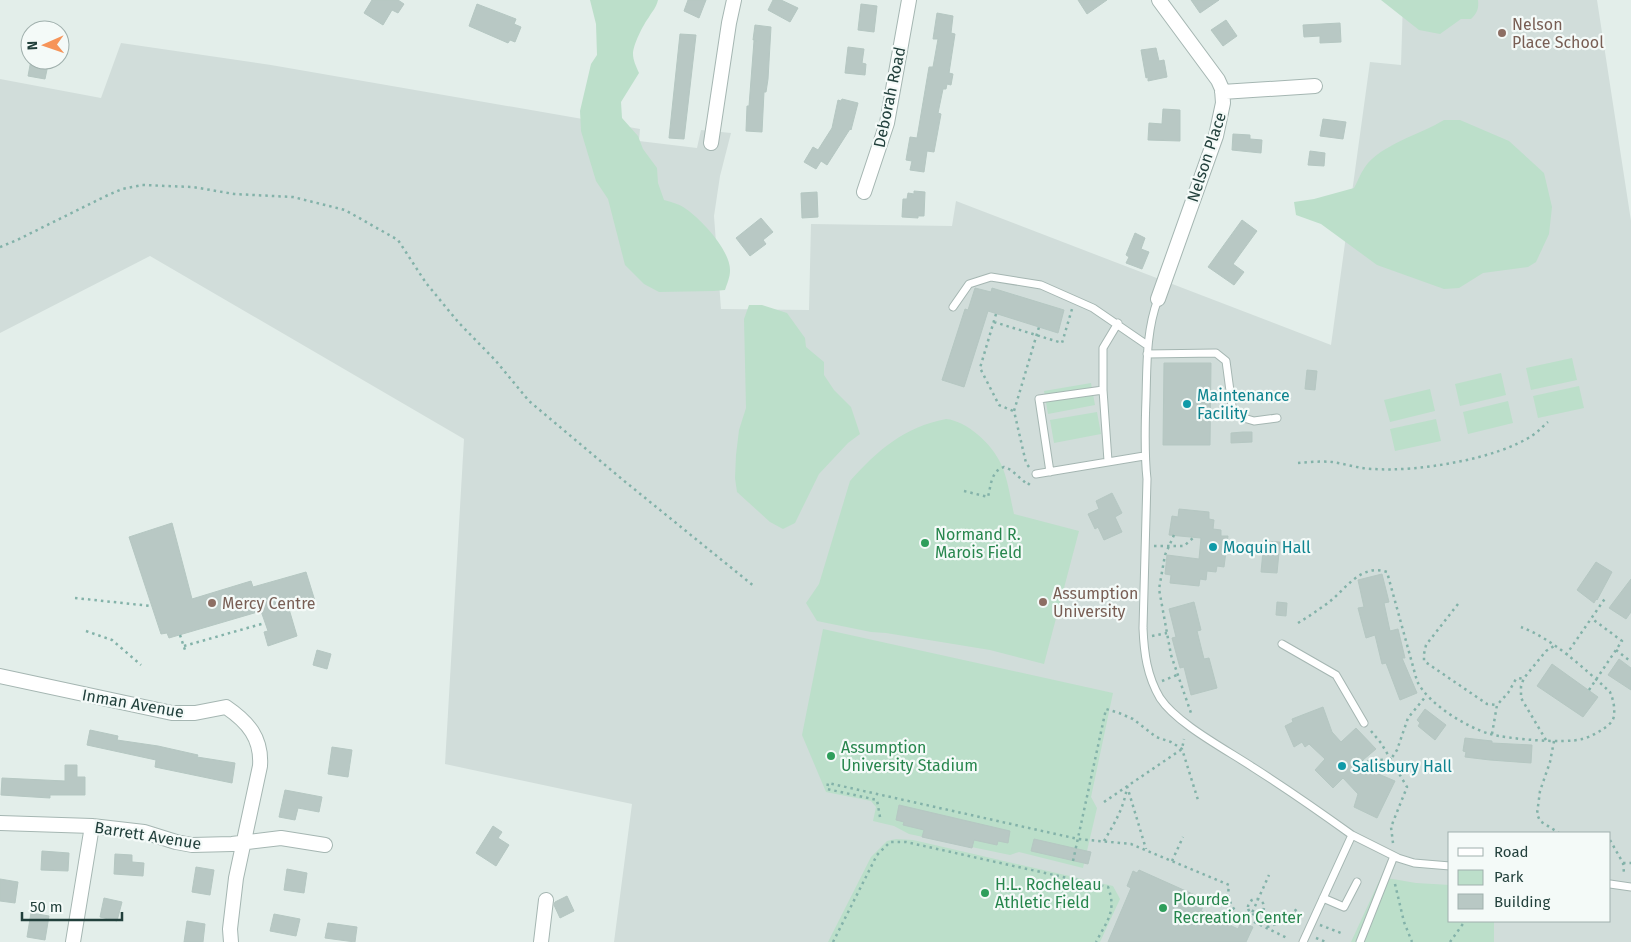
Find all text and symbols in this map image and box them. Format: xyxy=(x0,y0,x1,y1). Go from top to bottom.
place label: Nelson Place School xyxy=(1512,15,1604,52)
north arrow xyxy=(20,20,70,70)
marker: Nelson Place School xyxy=(1496,27,1508,39)
text: N xyxy=(24,40,41,50)
street label: Deborah Road xyxy=(870,45,909,149)
street label: Nelson Place xyxy=(1183,110,1230,204)
place label: Maintenance Facility xyxy=(1197,386,1290,423)
marker: Maintenance Facility xyxy=(1181,398,1193,410)
place label: Normand R. Marois Field xyxy=(935,525,1022,562)
marker: Normand R. Marois Field xyxy=(919,537,931,549)
place label: Moquin Hall xyxy=(1223,538,1311,557)
marker: Moquin Hall xyxy=(1207,541,1219,553)
place label: Assumption University xyxy=(1053,584,1139,621)
place label: Mercy Centre xyxy=(222,594,316,613)
marker: Assumption University xyxy=(1037,596,1049,608)
marker: Mercy Centre xyxy=(206,597,218,609)
street label: Inman Avenue xyxy=(80,685,185,722)
place label: Assumption University Stadium xyxy=(841,738,978,775)
marker: Assumption University Stadium xyxy=(825,750,837,762)
place label: Salisbury Hall xyxy=(1352,757,1452,776)
marker: Salisbury Hall xyxy=(1336,760,1348,772)
street label: Barrett Avenue xyxy=(93,818,203,853)
legend xyxy=(1448,832,1611,922)
text: Road xyxy=(1494,843,1529,861)
text: Park xyxy=(1494,868,1524,886)
place label: H.L. Rocheleau Athletic Field xyxy=(995,875,1101,912)
marker: H.L. Rocheleau Athletic Field xyxy=(979,887,991,899)
scale bar xyxy=(22,890,122,922)
place label: Plourde Recreation Center xyxy=(1173,890,1303,927)
text: Building xyxy=(1494,893,1550,911)
text: 50 m xyxy=(30,898,63,916)
marker: Plourde Recreation Center xyxy=(1157,902,1169,914)

